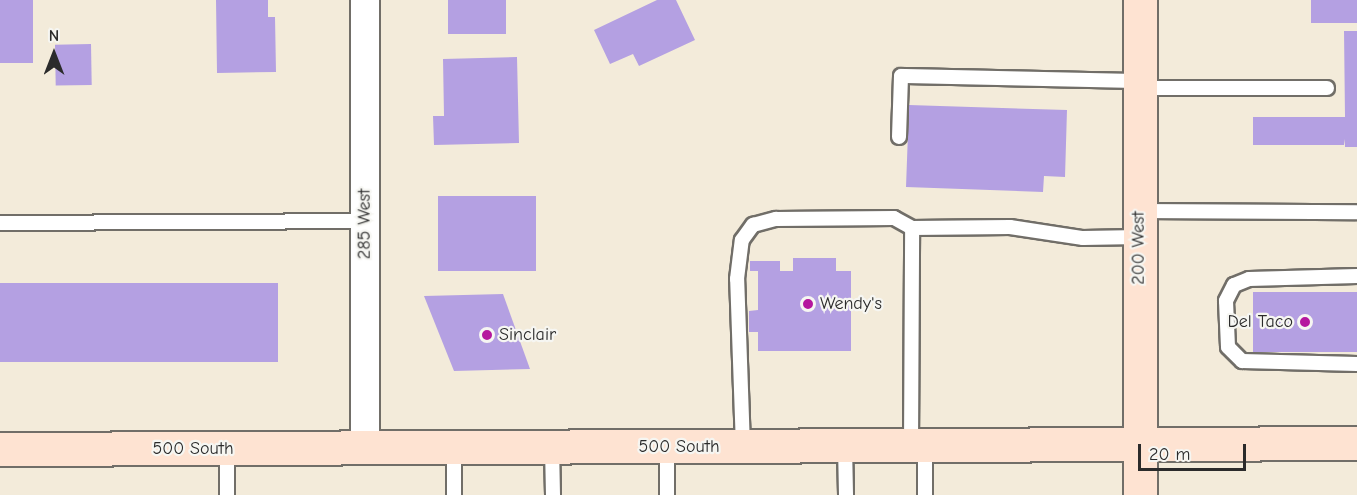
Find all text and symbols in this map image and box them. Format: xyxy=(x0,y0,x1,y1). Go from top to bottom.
north arrow xyxy=(24,24,84,84)
text: N xyxy=(49,27,59,45)
street label: 285 West xyxy=(354,189,376,259)
street label: 200 West xyxy=(1128,211,1150,285)
place label: Wendy's xyxy=(820,293,882,315)
marker: Wendy's xyxy=(801,297,815,311)
place label: Del Taco xyxy=(1227,311,1293,333)
marker: Del Taco xyxy=(1298,315,1312,329)
place label: Sinclair xyxy=(499,324,556,346)
marker: Sinclair xyxy=(480,328,494,342)
scale bar xyxy=(1141,432,1249,470)
street label: 500 South xyxy=(638,436,720,458)
street label: 500 South xyxy=(152,438,234,460)
text: 20 m xyxy=(1149,444,1190,465)

